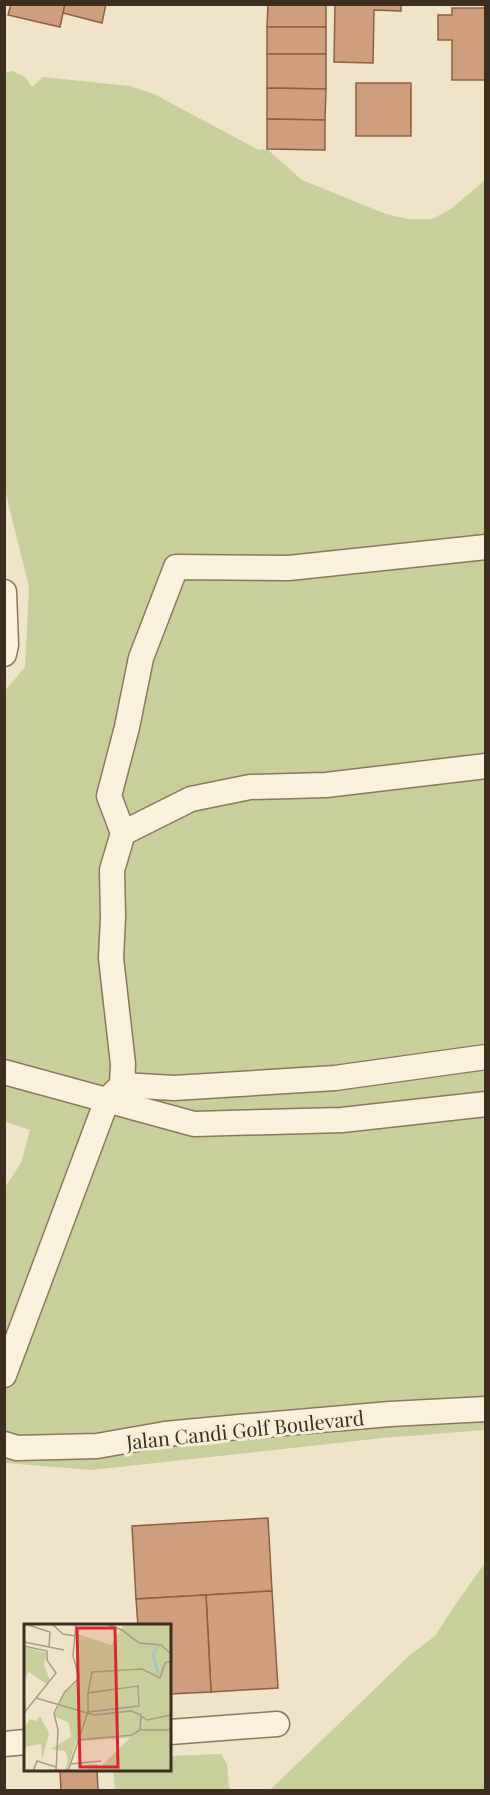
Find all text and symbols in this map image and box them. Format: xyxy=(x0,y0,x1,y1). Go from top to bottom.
street label: Jalan Candi Golf Boulevard xyxy=(124,1403,366,1455)
inset map xyxy=(24,1624,171,1771)

